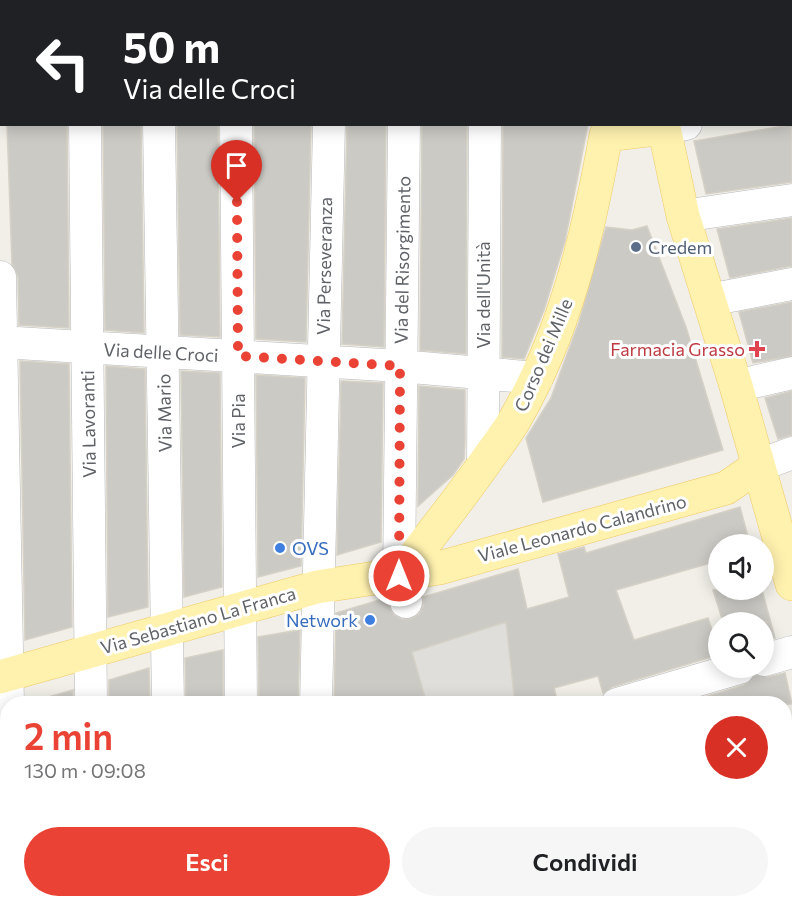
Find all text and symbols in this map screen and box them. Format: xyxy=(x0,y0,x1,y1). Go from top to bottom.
text: 50 m xyxy=(123,20,220,72)
icon: left xyxy=(24,24,102,102)
text: Via delle Croci xyxy=(123,72,296,105)
pin xyxy=(211,140,262,202)
icon: arrive xyxy=(220,149,253,182)
street label: Via del Risorgimento xyxy=(390,176,414,344)
street label: Via Perseveranza xyxy=(312,197,336,335)
place label: Credem xyxy=(648,236,712,258)
marker: Credem xyxy=(629,240,643,254)
street label: Via dell'Unità xyxy=(472,241,494,349)
street label: Corso dei Mille xyxy=(509,295,577,415)
street label: Via delle Croci xyxy=(103,338,219,366)
place label: Farmacia Grasso xyxy=(610,338,745,360)
marker: Farmacia Grasso xyxy=(750,342,764,356)
street label: Via Lavoranti xyxy=(76,370,100,478)
street label: Via Mario xyxy=(152,373,176,453)
street label: Via Pia xyxy=(227,393,249,449)
street label: Viale Leonardo Calandrino xyxy=(475,490,689,566)
map controls xyxy=(708,534,774,678)
button: sound xyxy=(708,534,774,600)
place label: OVS xyxy=(292,537,329,559)
marker: OVS xyxy=(273,541,287,555)
position arrow xyxy=(367,544,431,608)
street label: Via Sebastiano La Franca xyxy=(98,582,298,658)
place label: Network xyxy=(286,609,358,631)
button: search xyxy=(708,612,774,678)
marker: Network xyxy=(363,613,377,627)
text: 2 min xyxy=(24,713,113,757)
button: close xyxy=(705,716,768,779)
text: 130 m · 09:08 xyxy=(24,758,146,782)
button: Esci xyxy=(24,827,390,896)
button: Condividi xyxy=(402,827,768,896)

